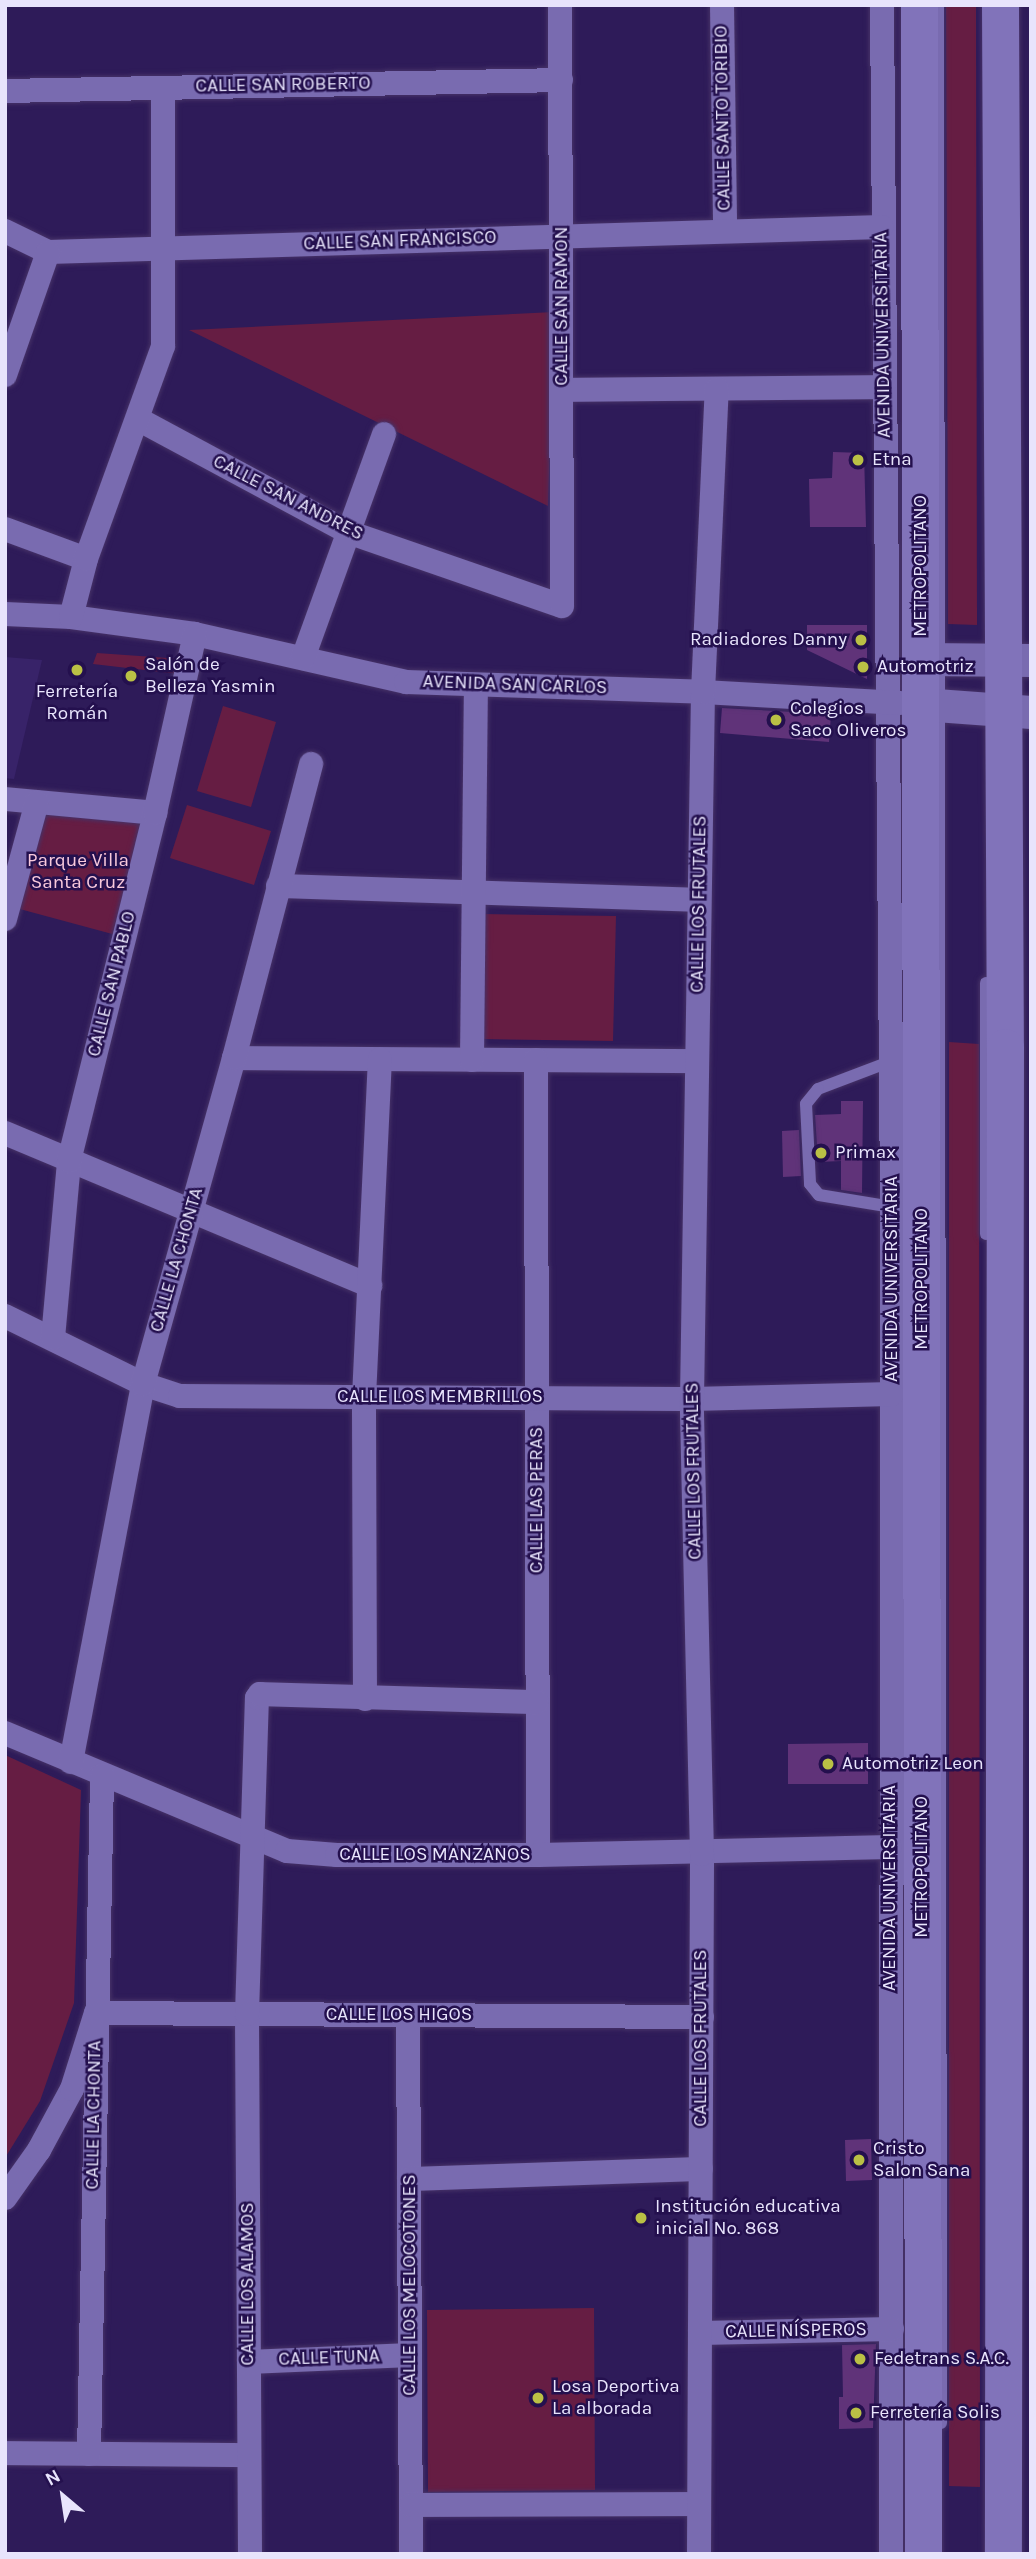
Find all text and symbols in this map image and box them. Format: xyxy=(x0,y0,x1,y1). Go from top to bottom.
street label: CALLE SANTO TORIBIO xyxy=(710,25,736,211)
street label: CALLE SAN ROBERTO xyxy=(195,72,371,98)
street label: CALLE SAN FRANCISCO xyxy=(303,226,497,256)
street label: CALLE SAN RAMON xyxy=(551,226,573,386)
street label: AVENIDA UNIVERSITARIA xyxy=(870,232,896,438)
place label: Etna xyxy=(872,449,912,471)
street label: CALLE SAN ANDRES xyxy=(209,450,367,546)
marker: Etna xyxy=(850,452,866,468)
street label: METROPOLITANO xyxy=(910,495,932,637)
place label: Radiadores Danny xyxy=(690,629,847,651)
marker: Radiadores Danny xyxy=(853,632,869,648)
place label: Salón de Belleza Yasmin xyxy=(145,654,276,698)
place label: Automotriz xyxy=(877,656,974,678)
marker: Automotriz xyxy=(855,659,871,675)
marker: Ferretería Román xyxy=(69,662,85,678)
marker: Salón de Belleza Yasmin xyxy=(123,668,139,684)
street label: AVENIDA SAN CARLOS xyxy=(422,670,608,700)
place label: Ferretería Román xyxy=(36,681,118,725)
place label: Colegios Saco Oliveros xyxy=(790,698,906,742)
marker: Colegios Saco Oliveros xyxy=(768,712,784,728)
street label: CALLE LOS FRUTALES xyxy=(686,815,712,993)
park label: Parque Villa Santa Cruz xyxy=(27,850,129,894)
street label: CALLE SAN PABLO xyxy=(83,909,141,1059)
place label: Primax xyxy=(835,1142,896,1164)
marker: Primax xyxy=(813,1145,829,1161)
street label: AVENIDA UNIVERSITARIA xyxy=(881,1176,903,1382)
street label: CALLE LA CHONTA xyxy=(145,1185,209,1335)
street label: METROPOLITANO xyxy=(911,1208,933,1350)
street label: CALLE LOS FRUTALES xyxy=(681,1382,707,1560)
street label: CALLE LOS MEMBRILLOS xyxy=(337,1386,543,1408)
street label: CALLE LAS PERAS xyxy=(526,1427,548,1573)
place label: Automotriz Leon xyxy=(842,1753,984,1775)
marker: Automotriz Leon xyxy=(820,1756,836,1772)
street label: AVENIDA UNIVERSITARIA xyxy=(879,1785,901,1991)
street label: METROPOLITANO xyxy=(911,1796,933,1938)
street label: CALLE LOS MANZANOS xyxy=(339,1844,531,1866)
street label: CALLE LOS FRUTALES xyxy=(690,1949,712,2127)
street label: CALLE LOS HIGOS xyxy=(326,2004,472,2026)
street label: CALLE LA CHONTA xyxy=(81,2040,107,2190)
place label: Cristo Salon Sana xyxy=(873,2138,970,2182)
marker: Cristo Salon Sana xyxy=(851,2152,867,2168)
street label: CALLE LOS MELOCOTONES xyxy=(399,2174,421,2396)
place label: Institución educativa inicial No. 868 xyxy=(655,2196,841,2240)
street label: CALLE LOS ALAMOS xyxy=(237,2202,259,2366)
marker: Institución educativa inicial No. 868 xyxy=(633,2210,649,2226)
street label: CALLE NÍSPEROS xyxy=(725,2318,867,2344)
street label: CALLE TUNA xyxy=(278,2345,380,2371)
place label: Fedetrans S.A.C. xyxy=(874,2348,1009,2370)
marker: Fedetrans S.A.C. xyxy=(852,2351,868,2367)
place label: Losa Deportiva La alborada xyxy=(552,2376,680,2420)
marker: Losa Deportiva La alborada xyxy=(530,2390,546,2406)
place label: Ferretería Solis xyxy=(870,2402,1000,2424)
marker: Ferretería Solis xyxy=(848,2405,864,2421)
north arrow xyxy=(28,2461,98,2531)
text: N xyxy=(42,2465,64,2491)

